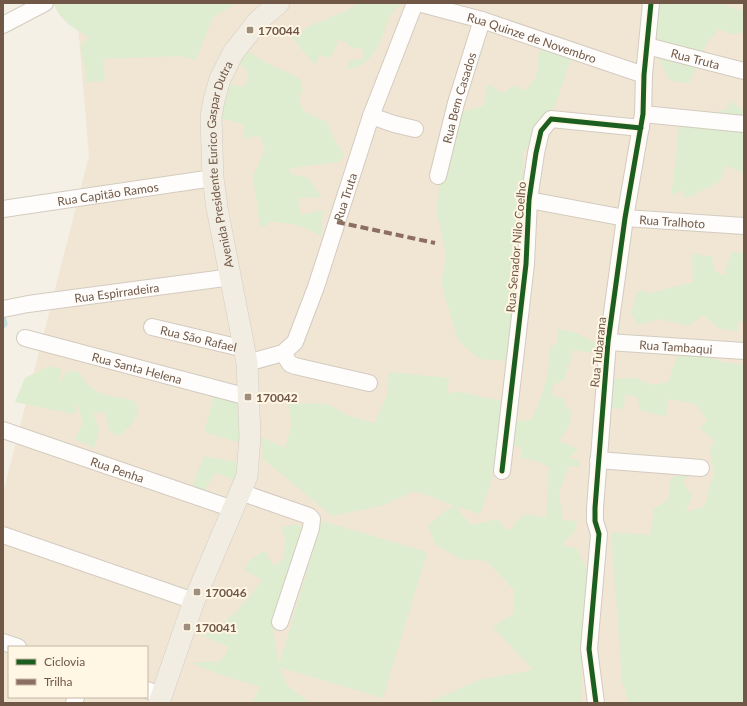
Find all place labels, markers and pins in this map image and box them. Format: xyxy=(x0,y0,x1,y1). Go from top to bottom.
place label: 170044 xyxy=(258,23,300,38)
marker: 170044 xyxy=(245,25,255,35)
place label: 170042 xyxy=(256,390,298,405)
marker: 170042 xyxy=(243,392,253,402)
place label: 170046 xyxy=(205,585,247,600)
marker: 170046 xyxy=(192,587,202,597)
place label: 170041 xyxy=(195,620,237,635)
marker: 170041 xyxy=(182,622,192,632)

